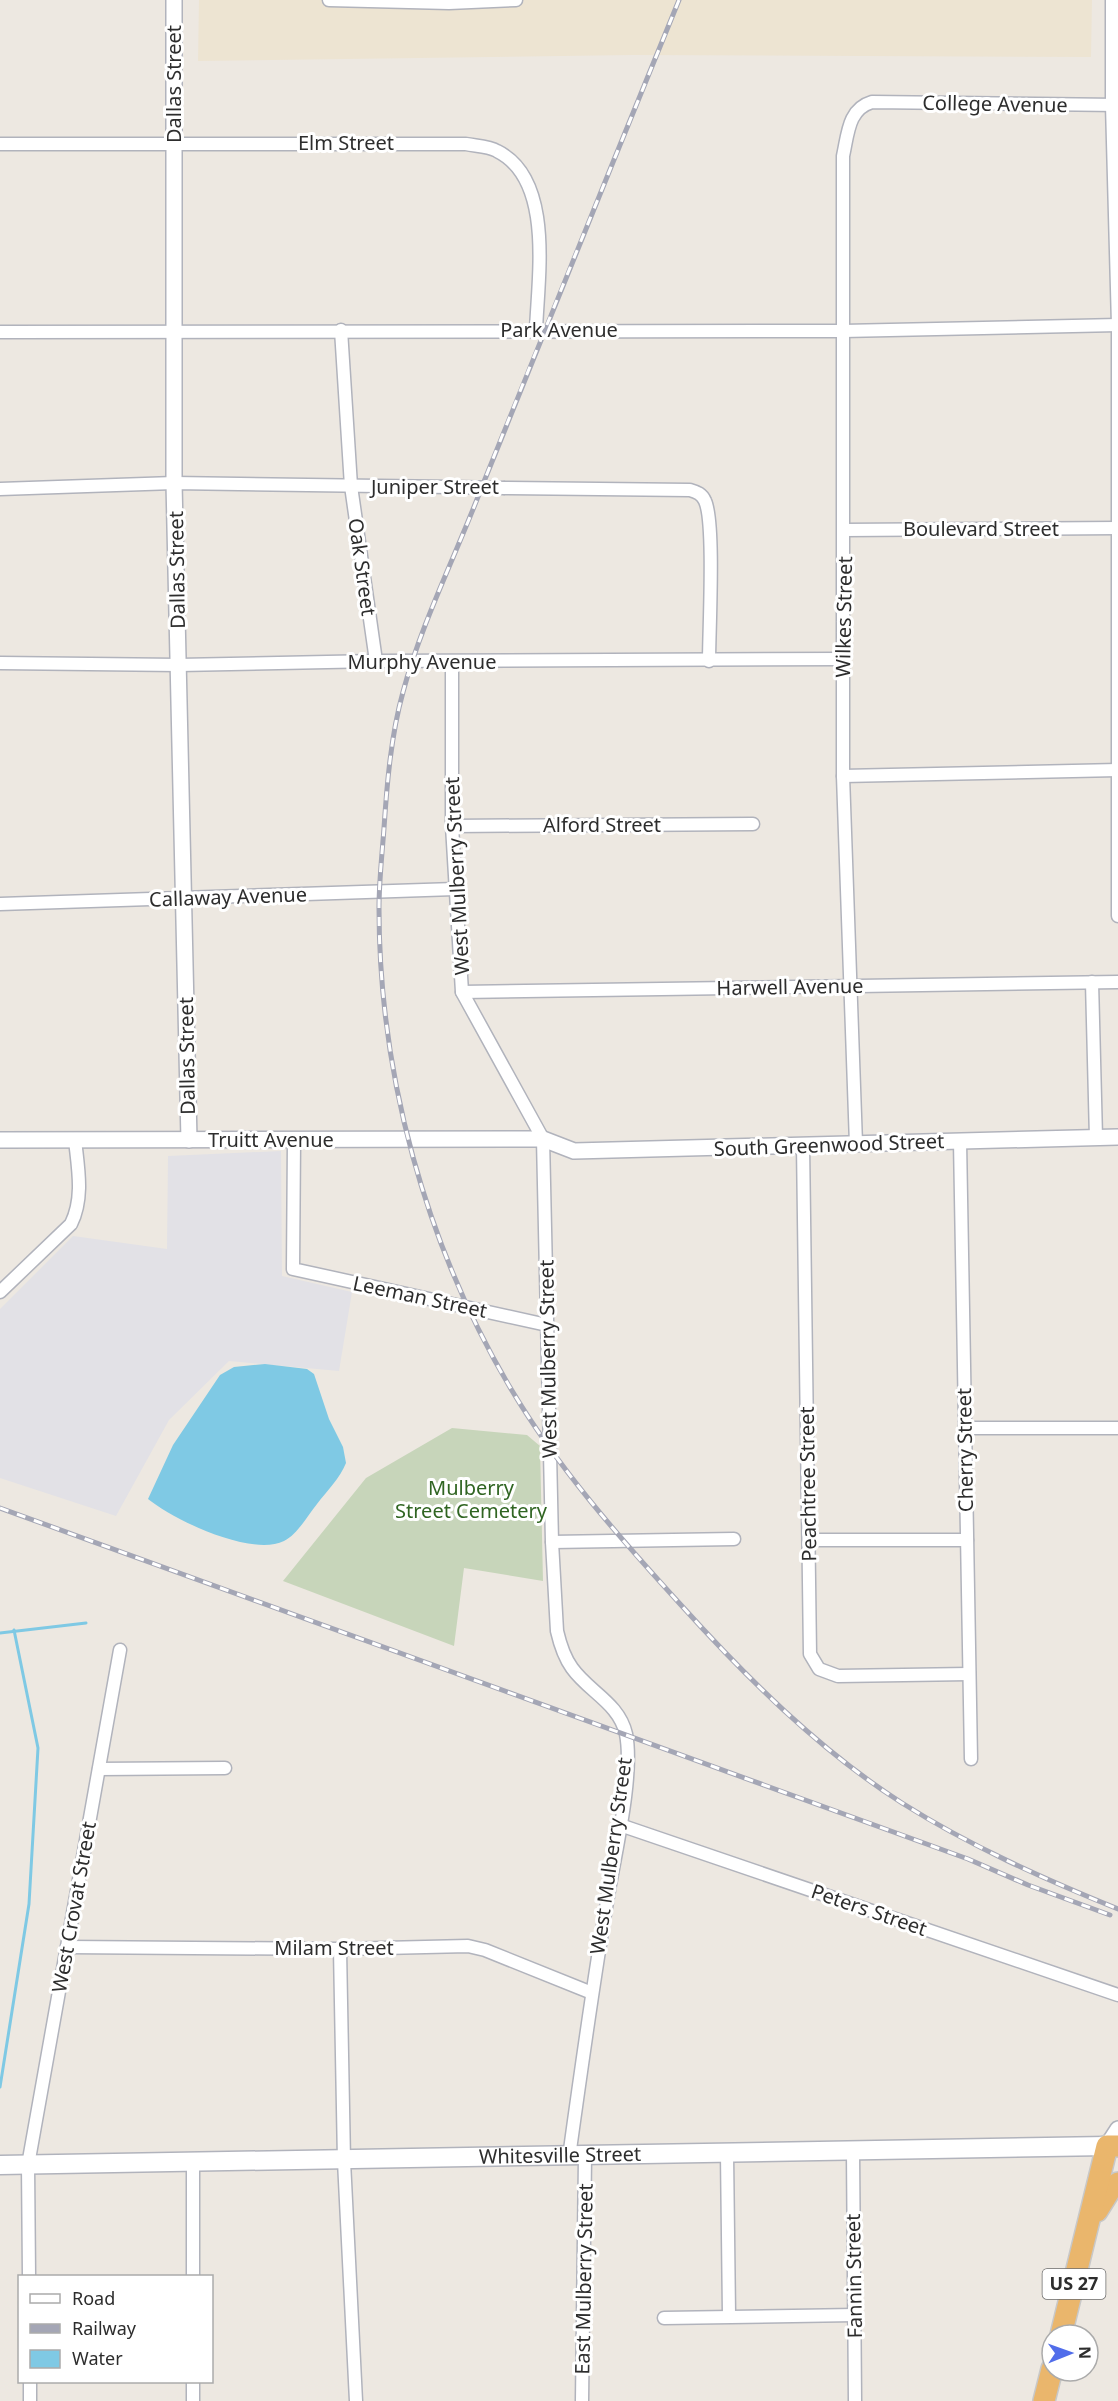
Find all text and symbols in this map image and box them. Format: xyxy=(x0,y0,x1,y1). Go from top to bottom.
street label: Dallas Street xyxy=(160,25,187,143)
street label: College Avenue xyxy=(922,89,1068,118)
street label: Elm Street xyxy=(298,129,394,156)
street label: Park Avenue xyxy=(500,316,618,343)
street label: Juniper Street xyxy=(369,473,499,500)
street label: Dallas Street xyxy=(162,511,191,629)
street label: Boulevard Street xyxy=(903,515,1059,542)
street label: Oak Street xyxy=(342,516,383,618)
street label: Wilkes Street xyxy=(829,556,858,678)
street label: Murphy Avenue xyxy=(347,648,497,675)
street label: West Mulberry Street xyxy=(438,776,475,976)
street label: Alford Street xyxy=(543,811,661,838)
street label: Callaway Avenue xyxy=(149,880,307,913)
street label: Harwell Avenue xyxy=(716,972,864,1001)
street label: Dallas Street xyxy=(172,997,201,1115)
street label: Truitt Avenue xyxy=(208,1126,334,1153)
street label: South Greenwood Street xyxy=(713,1127,945,1162)
street label: West Mulberry Street xyxy=(532,1260,563,1458)
street label: Leeman Street xyxy=(351,1269,490,1324)
street label: Cherry Street xyxy=(950,1388,979,1512)
street label: Peachtree Street xyxy=(793,1406,822,1562)
park label: Mulberry Street Cemetery xyxy=(395,1474,548,1524)
street label: West Mulberry Street xyxy=(583,1756,638,1956)
street label: West Crovat Street xyxy=(45,1819,102,1995)
street label: Peters Street xyxy=(808,1877,931,1942)
street label: Milam Street xyxy=(274,1934,394,1961)
street label: Whitesville Street xyxy=(479,2140,641,2170)
street label: East Mulberry Street xyxy=(568,2183,599,2375)
street label: Fannin Street xyxy=(839,2213,868,2339)
road number: US 27 xyxy=(1042,2269,1106,2299)
legend xyxy=(18,2275,213,2383)
text: Road xyxy=(72,2286,115,2310)
text: Railway xyxy=(72,2316,137,2340)
north arrow xyxy=(1040,2323,1100,2383)
text: Water xyxy=(72,2346,123,2370)
text: N xyxy=(1074,2346,1096,2359)

